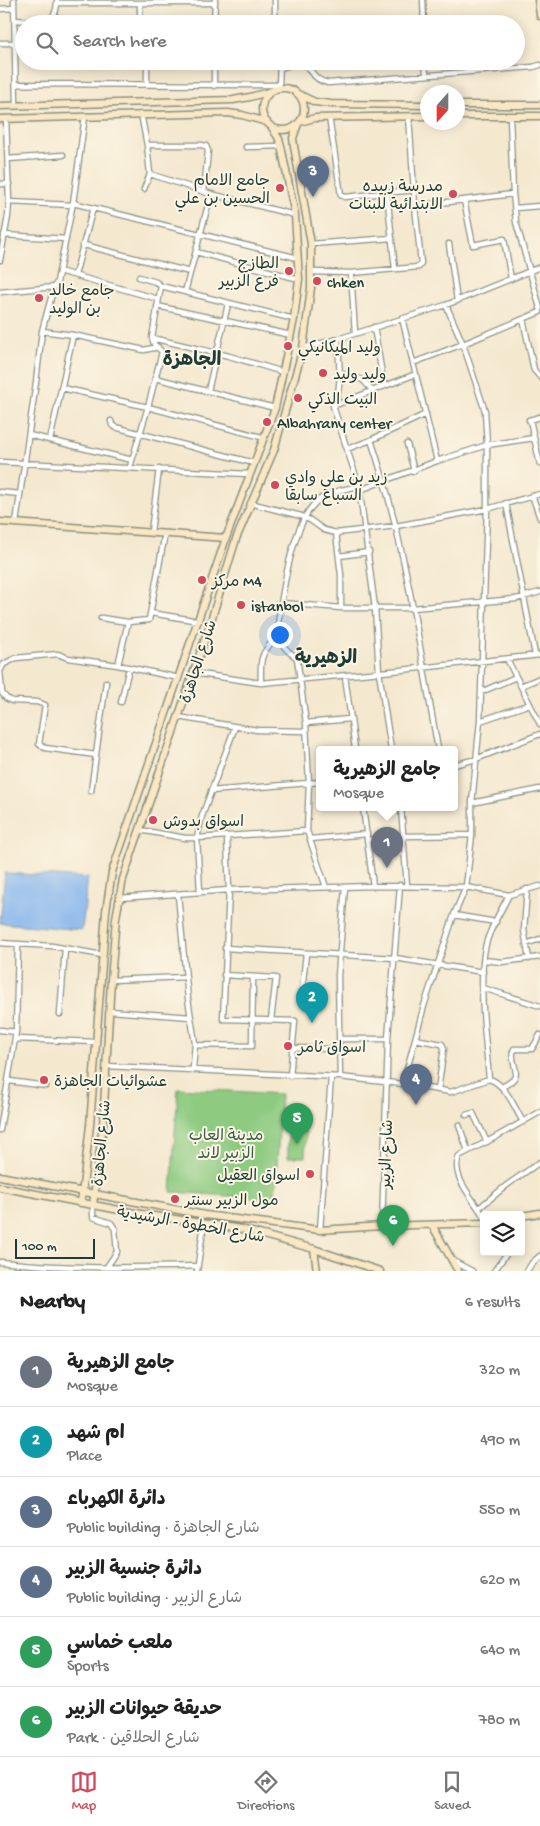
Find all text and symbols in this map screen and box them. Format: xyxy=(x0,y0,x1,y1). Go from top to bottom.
search box xyxy=(15,15,525,70)
icon: search xyxy=(33,29,61,57)
text: Search here xyxy=(73,31,167,54)
north arrow xyxy=(420,85,465,130)
pin: 3 xyxy=(297,156,329,197)
place label: جامع الامام الحسين بن علي xyxy=(175,173,270,212)
place label: مدرسة زبيده الابتدائية للبنات xyxy=(349,178,443,216)
marker: جامع الامام الحسين بن علي xyxy=(274,182,286,194)
marker: مدرسة زبيده الابتدائية للبنات xyxy=(447,188,459,200)
place label: الطازج فرع الزبير xyxy=(217,256,279,293)
marker: الطازج فرع الزبير xyxy=(283,265,295,277)
marker: chken xyxy=(311,275,323,287)
place label: chken xyxy=(327,275,364,294)
place label: جامع خالد بن الوليد xyxy=(49,283,115,320)
marker: جامع خالد بن الوليد xyxy=(33,292,45,304)
place label: وليد الميكانيكي xyxy=(298,339,381,361)
marker: وليد الميكانيكي xyxy=(282,340,294,352)
district label: الجاهزة xyxy=(163,350,222,373)
marker: وليد وليد xyxy=(317,367,329,379)
place label: وليد وليد xyxy=(333,367,386,386)
marker: البيت الذكي xyxy=(292,392,304,404)
place label: البيت الذكي xyxy=(308,392,377,413)
marker: Albahrany center xyxy=(261,416,273,428)
place label: Albahrany center xyxy=(277,416,393,435)
place label: زيد بن علي وادي السباع سابقا xyxy=(285,470,388,507)
marker: زيد بن علي وادي السباع سابقا xyxy=(269,479,281,491)
marker: مركز M4 xyxy=(196,574,208,586)
place label: مركز M4 xyxy=(210,574,262,593)
marker: istanbol xyxy=(235,599,247,611)
place label: istanbol xyxy=(251,599,304,618)
street label: شارع الجاهزة xyxy=(178,618,223,706)
your location xyxy=(267,622,293,648)
district label: الزهيرية xyxy=(295,647,357,671)
popup xyxy=(316,746,458,811)
text: جامع الزهيرية xyxy=(333,760,441,783)
text: Mosque xyxy=(333,785,384,804)
marker: اسواق بدوش xyxy=(147,814,159,826)
place label: اسواق بدوش xyxy=(163,814,244,833)
pin: 1 xyxy=(371,827,403,868)
pin: 2 xyxy=(296,982,328,1023)
marker: اسواق ثامر xyxy=(282,1040,294,1052)
place label: اسواق ثامر xyxy=(296,1040,366,1059)
pin: 4 xyxy=(400,1064,432,1105)
marker: عشوائيات الجاهزة xyxy=(38,1074,50,1086)
place label: عشوائيات الجاهزة xyxy=(54,1074,167,1093)
street label: شارع الجاهزة xyxy=(90,1099,117,1187)
pin: 5 xyxy=(281,1103,313,1144)
street label: شارع الزبير xyxy=(378,1119,399,1191)
park label: مدينة العاب الزبير لاند xyxy=(189,1127,263,1165)
place label: اسواق العقيل xyxy=(217,1168,300,1187)
marker: اسواق العقيل xyxy=(304,1168,316,1180)
marker: مول الزبير سنتر xyxy=(169,1193,181,1205)
place label: مول الزبير سنتر xyxy=(183,1193,279,1212)
street label: شارع الخطوة - الرشيدية xyxy=(115,1203,266,1249)
pin: 6 xyxy=(377,1205,409,1246)
map controls xyxy=(480,1211,525,1256)
button: layers xyxy=(480,1211,525,1256)
scale bar xyxy=(15,1236,95,1259)
text: 100 m xyxy=(22,1239,57,1256)
text: Nearby xyxy=(20,1291,85,1316)
text: 6 results xyxy=(465,1294,520,1313)
text: جامع الزهيرية xyxy=(67,1353,174,1376)
text: 1 xyxy=(33,1362,39,1381)
text: 320 m xyxy=(480,1362,520,1381)
text: Mosque xyxy=(67,1378,118,1397)
text: ام شهد xyxy=(67,1423,125,1446)
text: 2 xyxy=(32,1432,40,1451)
text: 490 m xyxy=(480,1432,520,1451)
text: Place xyxy=(67,1448,102,1467)
text: دائرة الكهرباء xyxy=(67,1489,166,1512)
text: 3 xyxy=(32,1502,40,1521)
text: 550 m xyxy=(479,1502,520,1521)
text: Public building · شارع الجاهزة xyxy=(67,1520,260,1539)
text: دائرة جنسية الزبير xyxy=(67,1559,202,1582)
text: 4 xyxy=(32,1572,40,1591)
text: 620 m xyxy=(480,1572,520,1591)
text: Public building · شارع الزبير xyxy=(67,1590,242,1609)
text: ملعب خماسي xyxy=(67,1633,173,1656)
text: 5 xyxy=(32,1642,40,1661)
text: 640 m xyxy=(480,1642,520,1661)
text: Sports xyxy=(67,1658,109,1677)
text: حديقة حيوانات الزبير xyxy=(67,1699,222,1722)
text: 6 xyxy=(32,1712,40,1731)
text: 780 m xyxy=(479,1712,520,1731)
text: Park · شارع الحلاقين xyxy=(67,1730,200,1749)
tab: Map xyxy=(70,1768,98,1815)
tab: Directions xyxy=(238,1768,295,1815)
tab: Saved xyxy=(434,1768,470,1815)

